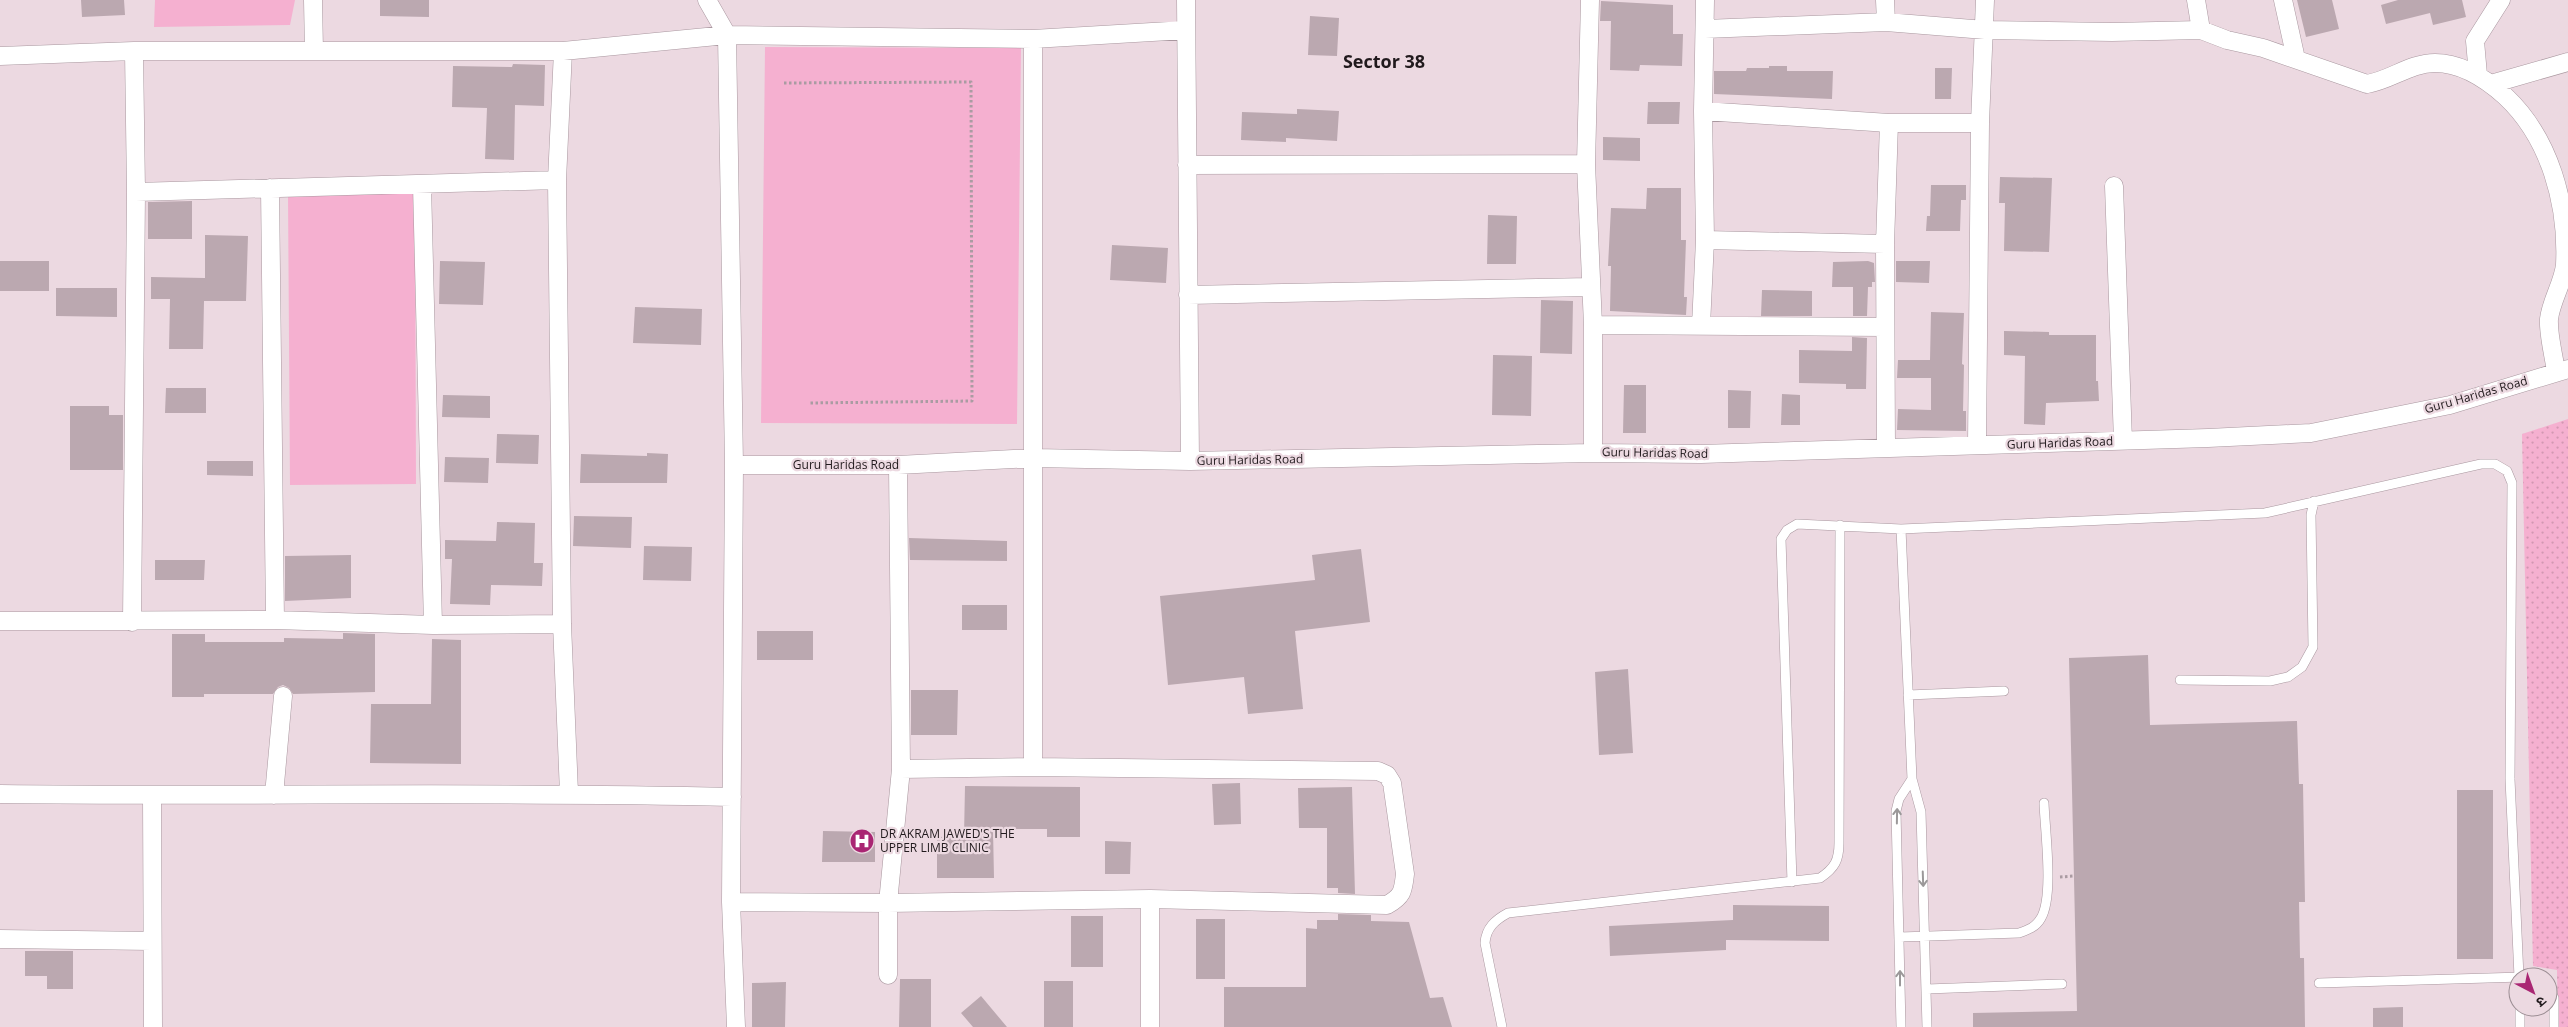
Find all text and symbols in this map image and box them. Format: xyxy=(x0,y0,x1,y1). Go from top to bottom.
district label: Sector 38 xyxy=(1343,49,1425,73)
street label: Guru Haridas Road xyxy=(2422,372,2529,417)
street label: Guru Haridas Road xyxy=(2007,432,2113,453)
street label: Guru Haridas Road xyxy=(1602,443,1708,462)
street label: Guru Haridas Road xyxy=(1197,450,1303,469)
street label: Guru Haridas Road xyxy=(793,456,899,473)
one-way arrow xyxy=(1892,808,1902,824)
place label: DR AKRAM JAWED'S THE UPPER LIMB CLINIC xyxy=(880,825,1015,856)
hospital icon: DR AKRAM JAWED'S THE UPPER LIMB CLINIC xyxy=(849,828,875,854)
one-way arrow xyxy=(1918,870,1928,887)
north arrow xyxy=(2508,967,2558,1017)
one-way arrow xyxy=(1895,971,1905,987)
text: उ xyxy=(2532,992,2551,1013)

